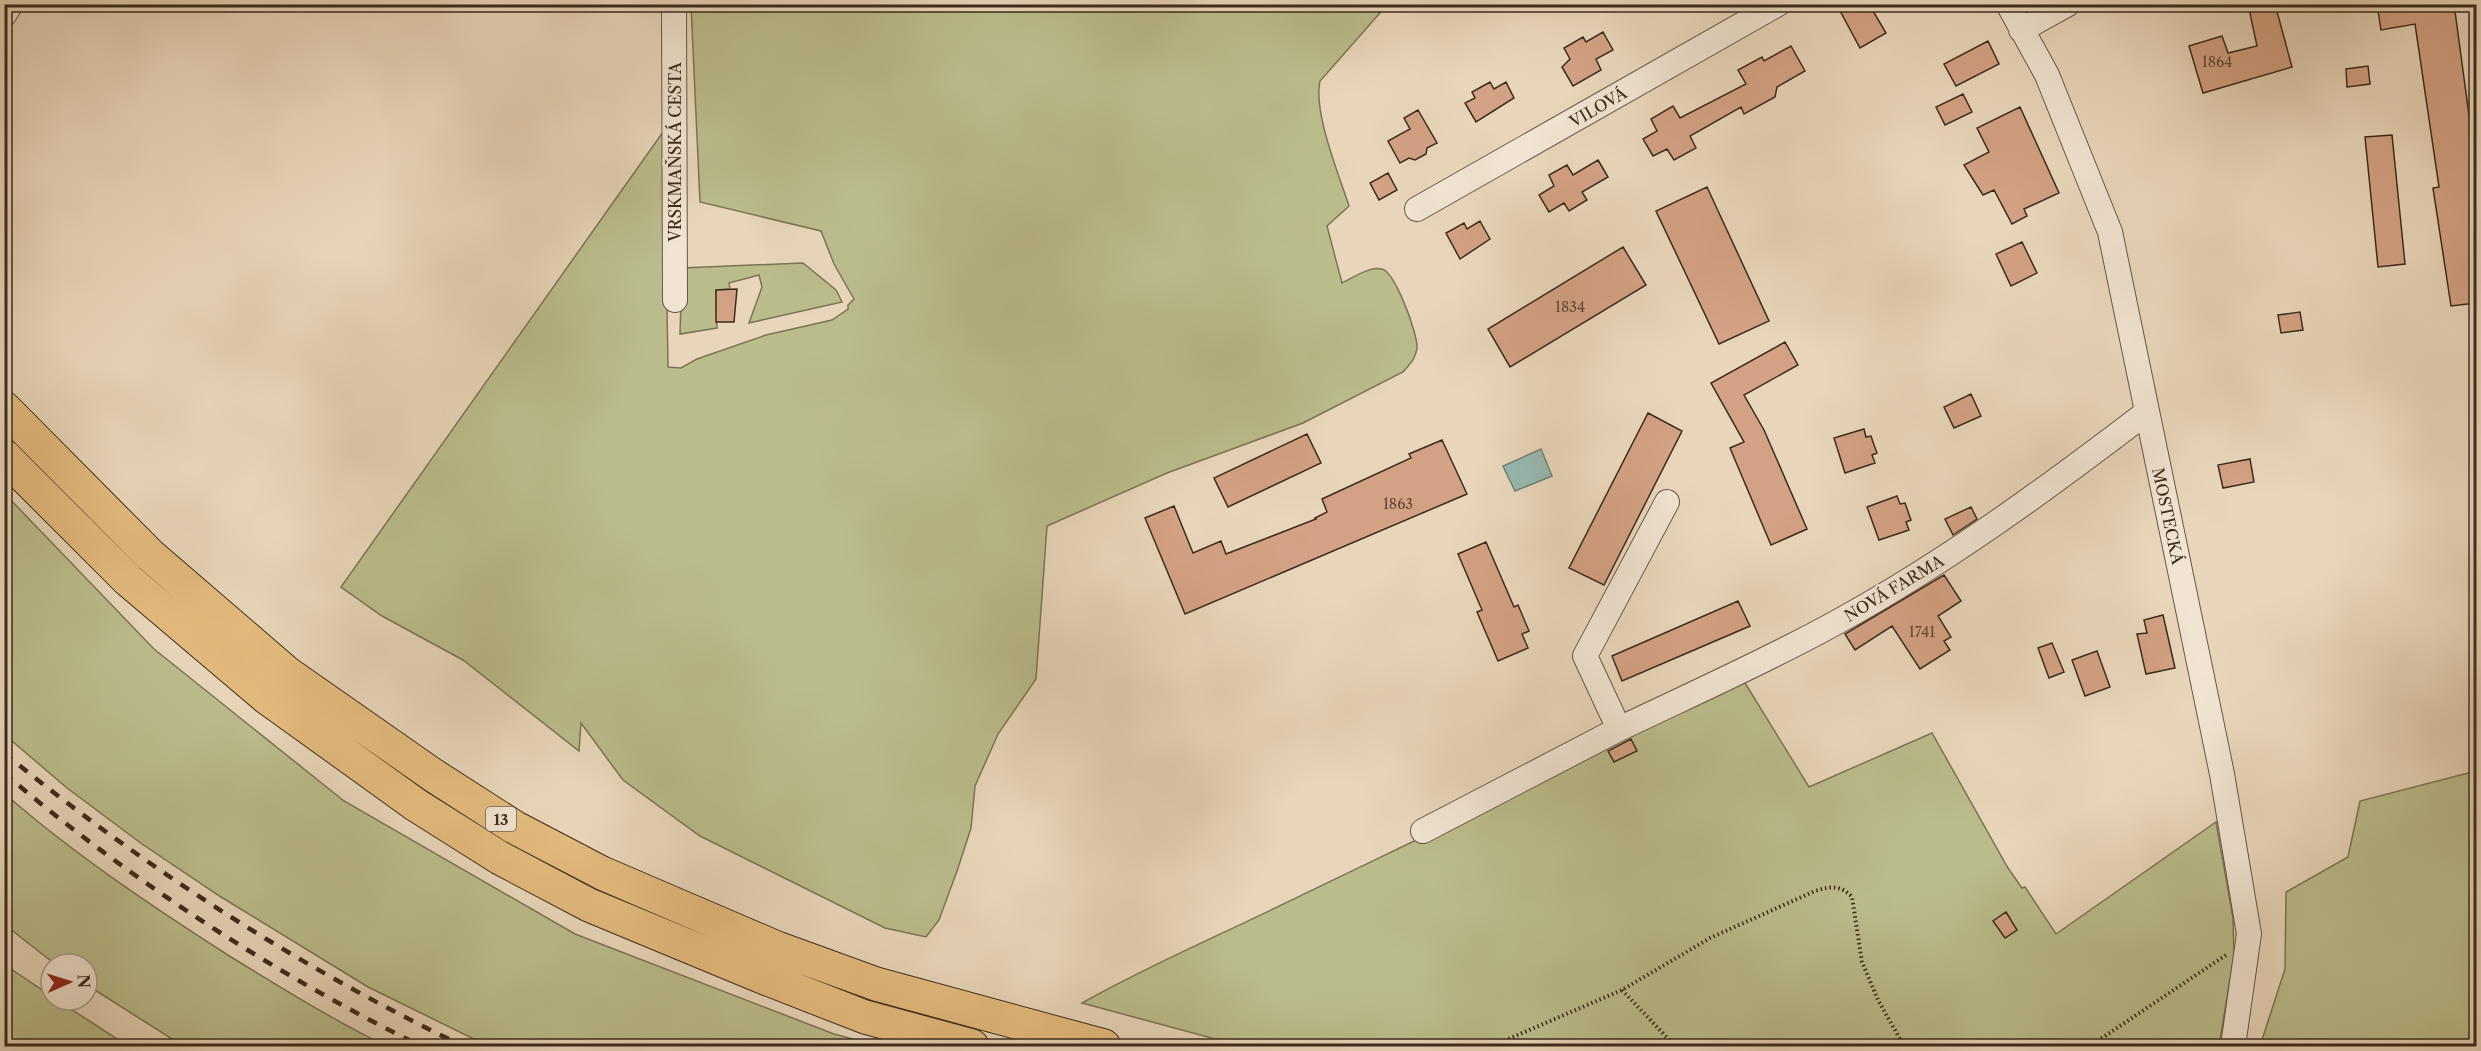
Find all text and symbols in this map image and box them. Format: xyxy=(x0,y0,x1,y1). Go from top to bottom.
house number: 1864 xyxy=(2202,53,2232,71)
street label: VRSKMAŇSKÁ CESTA xyxy=(664,61,685,243)
street label: VILOVÁ xyxy=(1565,82,1631,132)
house number: 1834 xyxy=(1555,298,1585,316)
street label: MOSTECKÁ xyxy=(2148,466,2188,567)
house number: 1863 xyxy=(1383,495,1413,513)
street label: NOVÁ FARMA xyxy=(1841,550,1948,626)
house number: 1741 xyxy=(1909,623,1935,641)
road number: 13 xyxy=(486,807,516,831)
north arrow xyxy=(39,952,99,1012)
text: N xyxy=(74,974,94,989)

